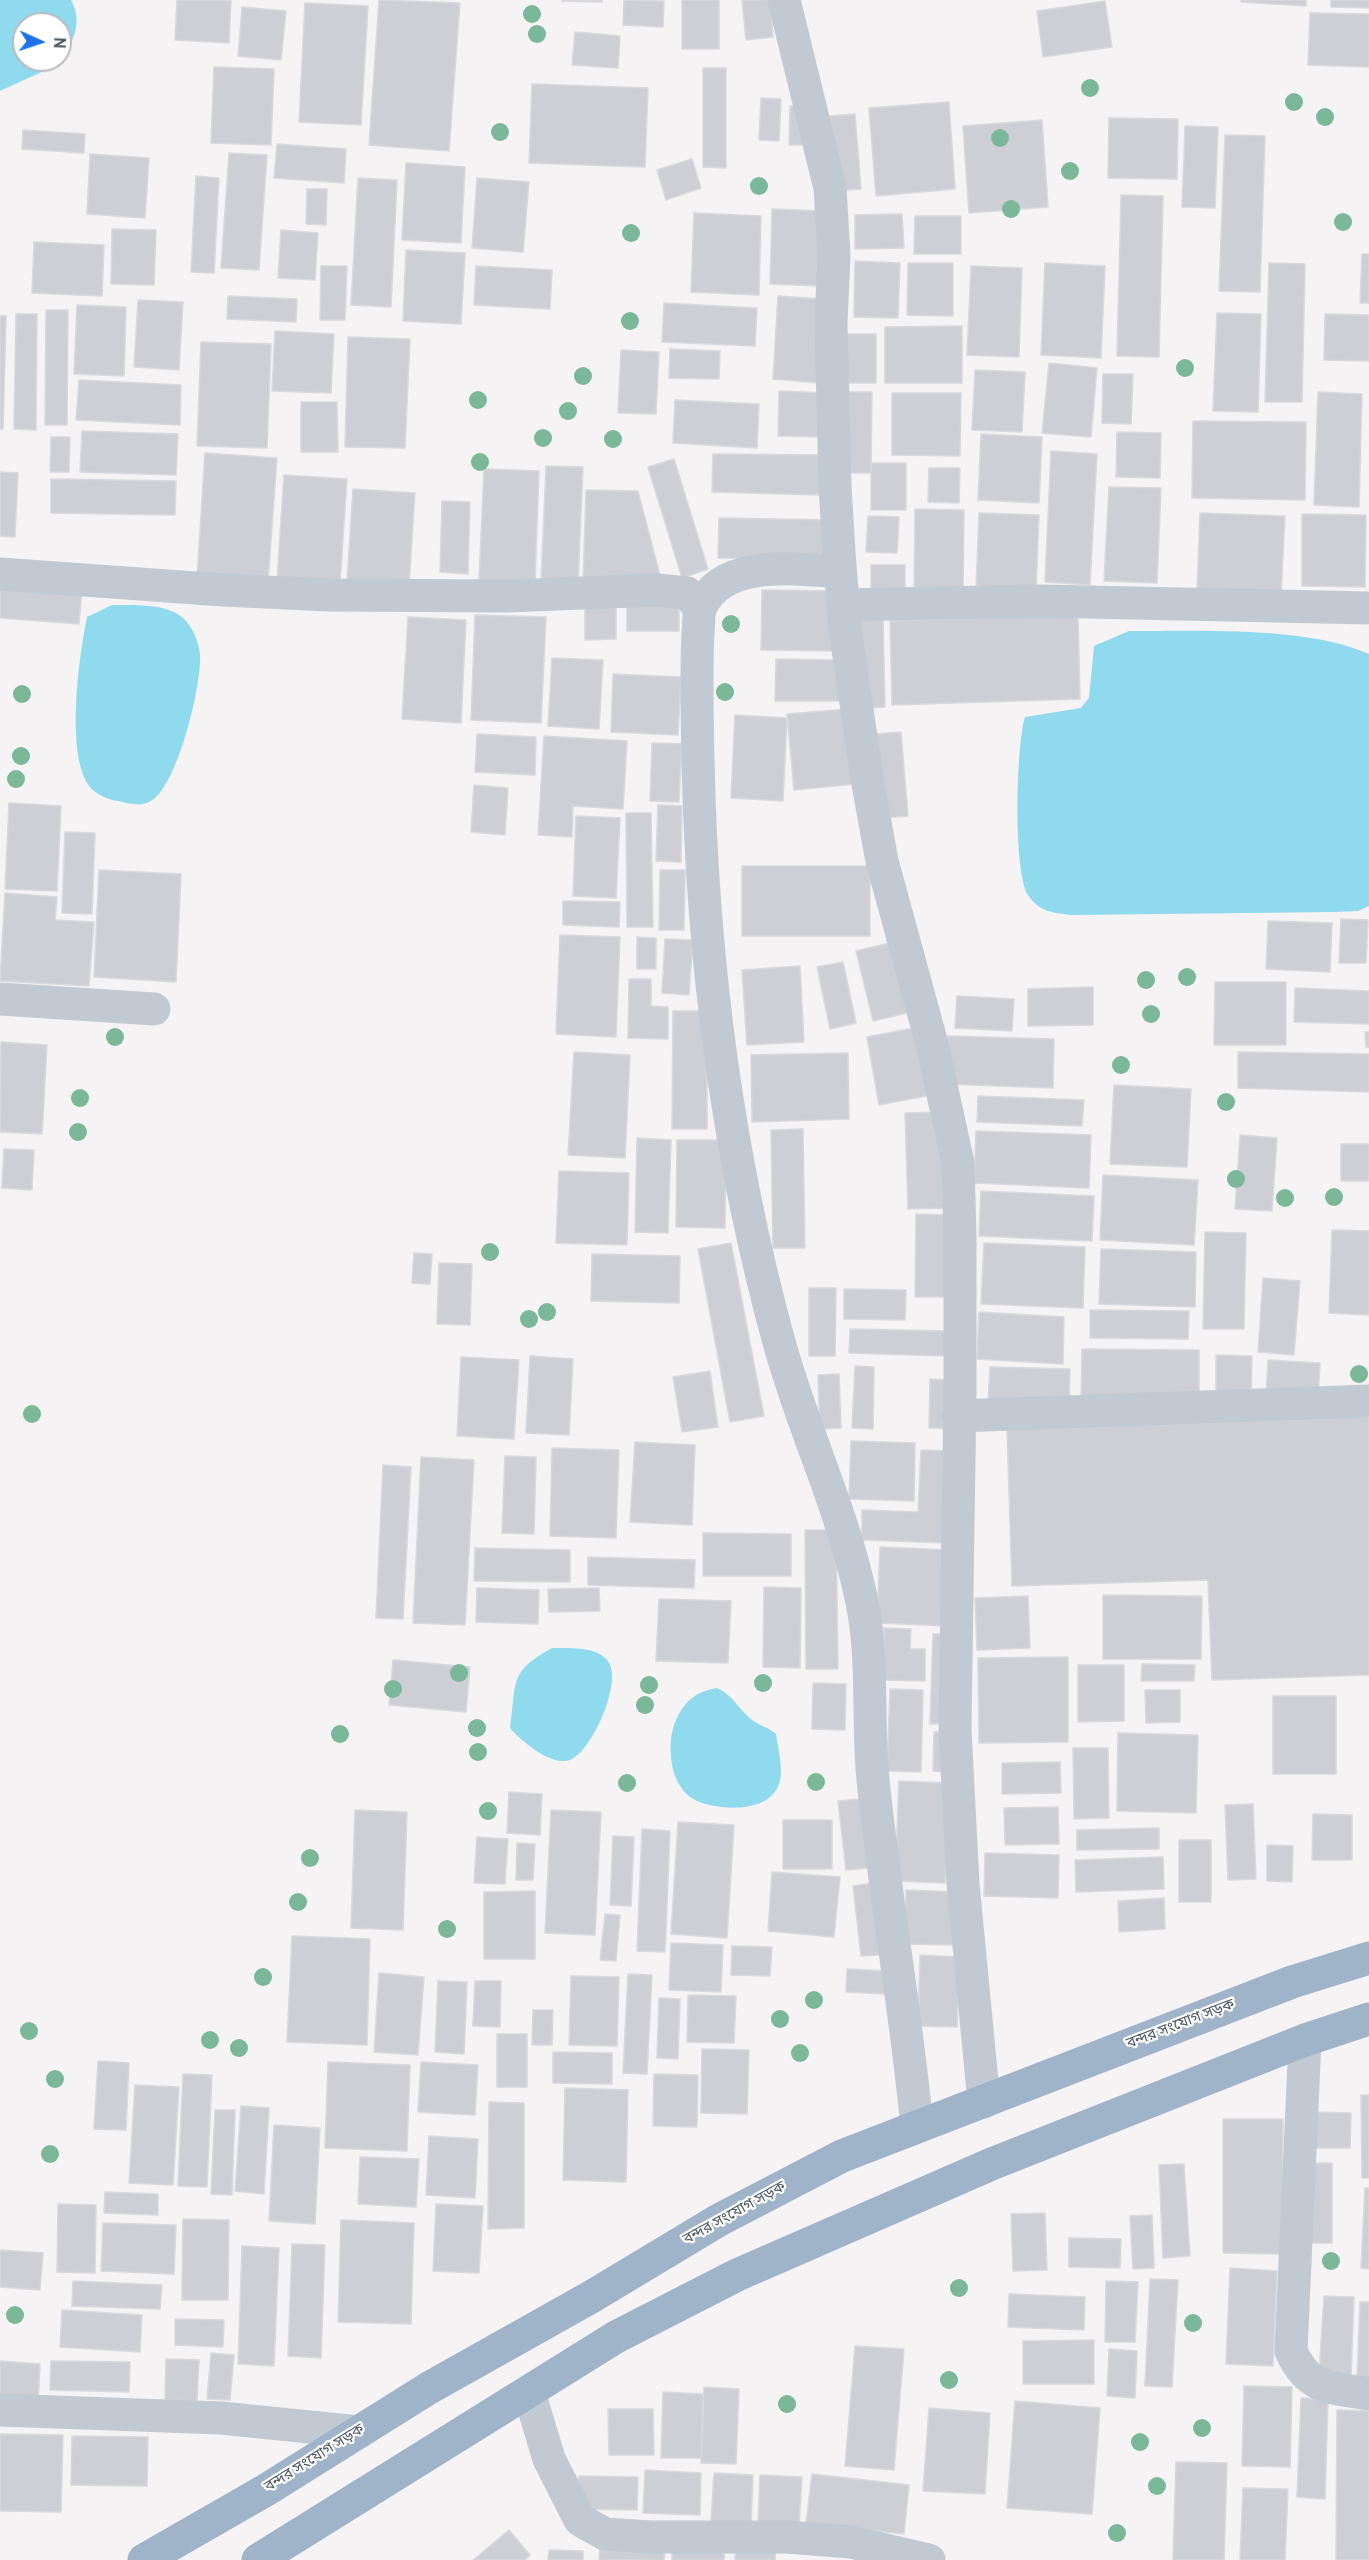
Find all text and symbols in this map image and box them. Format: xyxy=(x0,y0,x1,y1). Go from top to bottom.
north arrow xyxy=(12,12,72,72)
text: N xyxy=(48,37,68,49)
street label: বন্দর সংযোগ সড়ক xyxy=(1124,1996,1238,2054)
street label: বন্দর সংযোগ সড়ক xyxy=(681,2178,789,2250)
street label: বন্দর সংযোগ সড়ক xyxy=(262,2421,368,2497)

